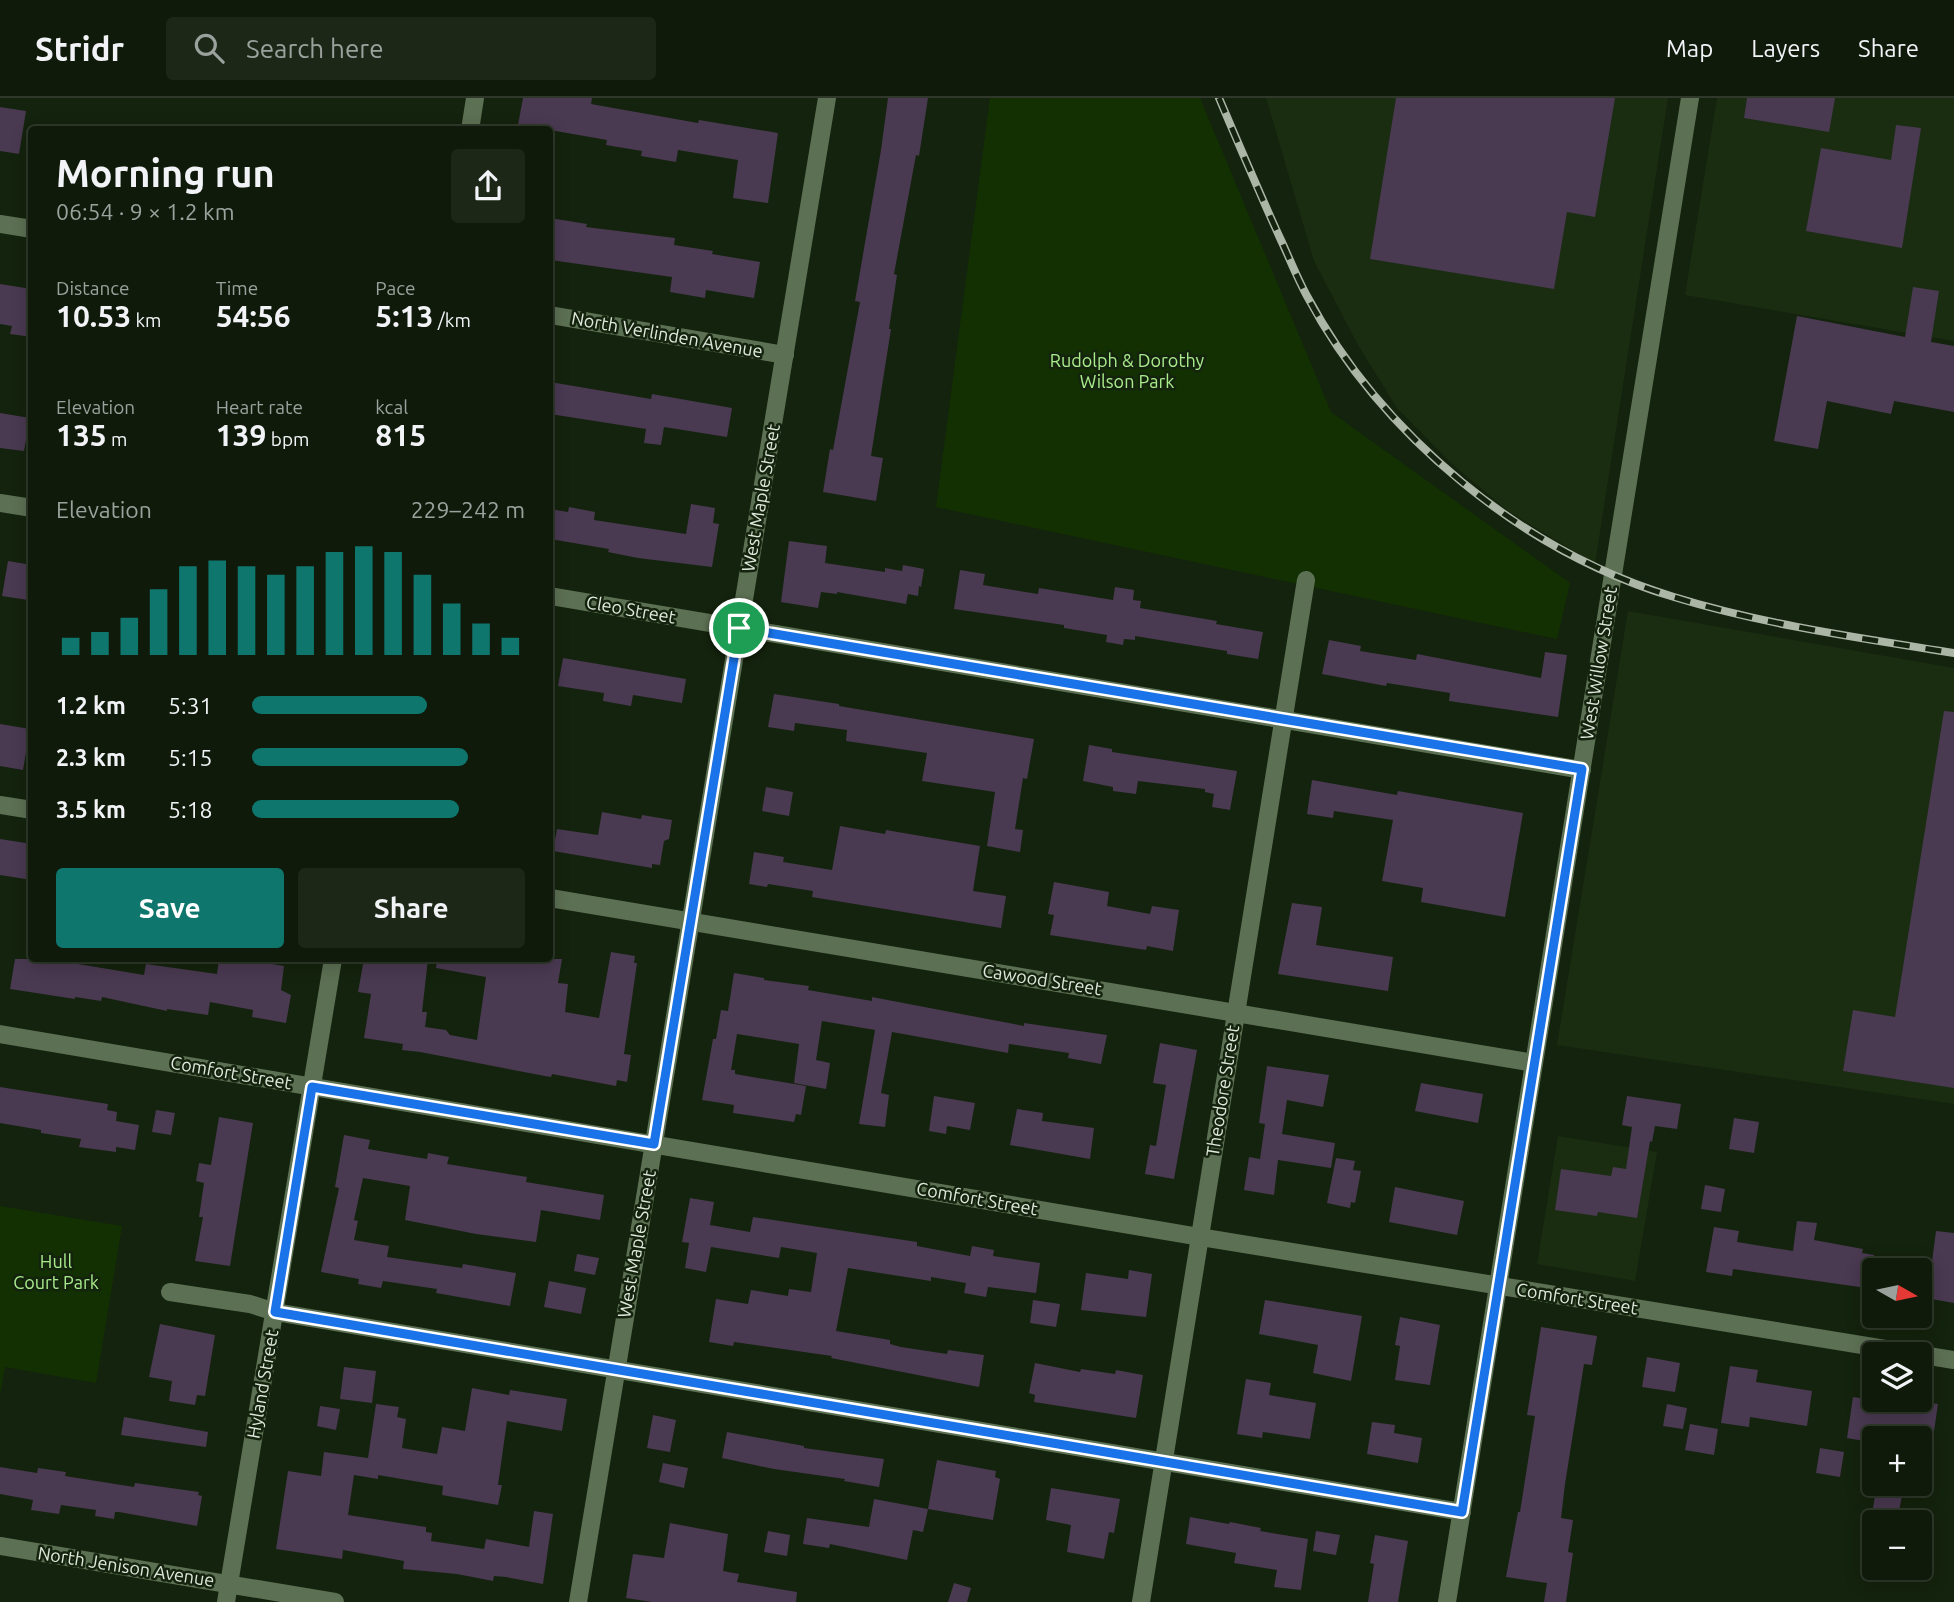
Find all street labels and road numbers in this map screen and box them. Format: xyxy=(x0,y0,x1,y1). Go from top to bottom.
street label: North Verlinden Avenue xyxy=(570,307,764,361)
street label: West Maple Street xyxy=(737,422,783,573)
street label: West Willow Street xyxy=(1576,585,1620,741)
street label: Cleo Street xyxy=(585,591,678,627)
street label: Cawood Street xyxy=(981,960,1103,998)
street label: Theodore Street xyxy=(1202,1024,1242,1158)
street label: Comfort Street xyxy=(169,1052,293,1093)
street label: West Maple Street xyxy=(613,1168,659,1319)
street label: Comfort Street xyxy=(915,1178,1039,1219)
street label: Comfort Street xyxy=(1515,1279,1639,1317)
street label: Hyland Street xyxy=(243,1328,281,1440)
street label: North Jenison Avenue xyxy=(36,1542,216,1590)

